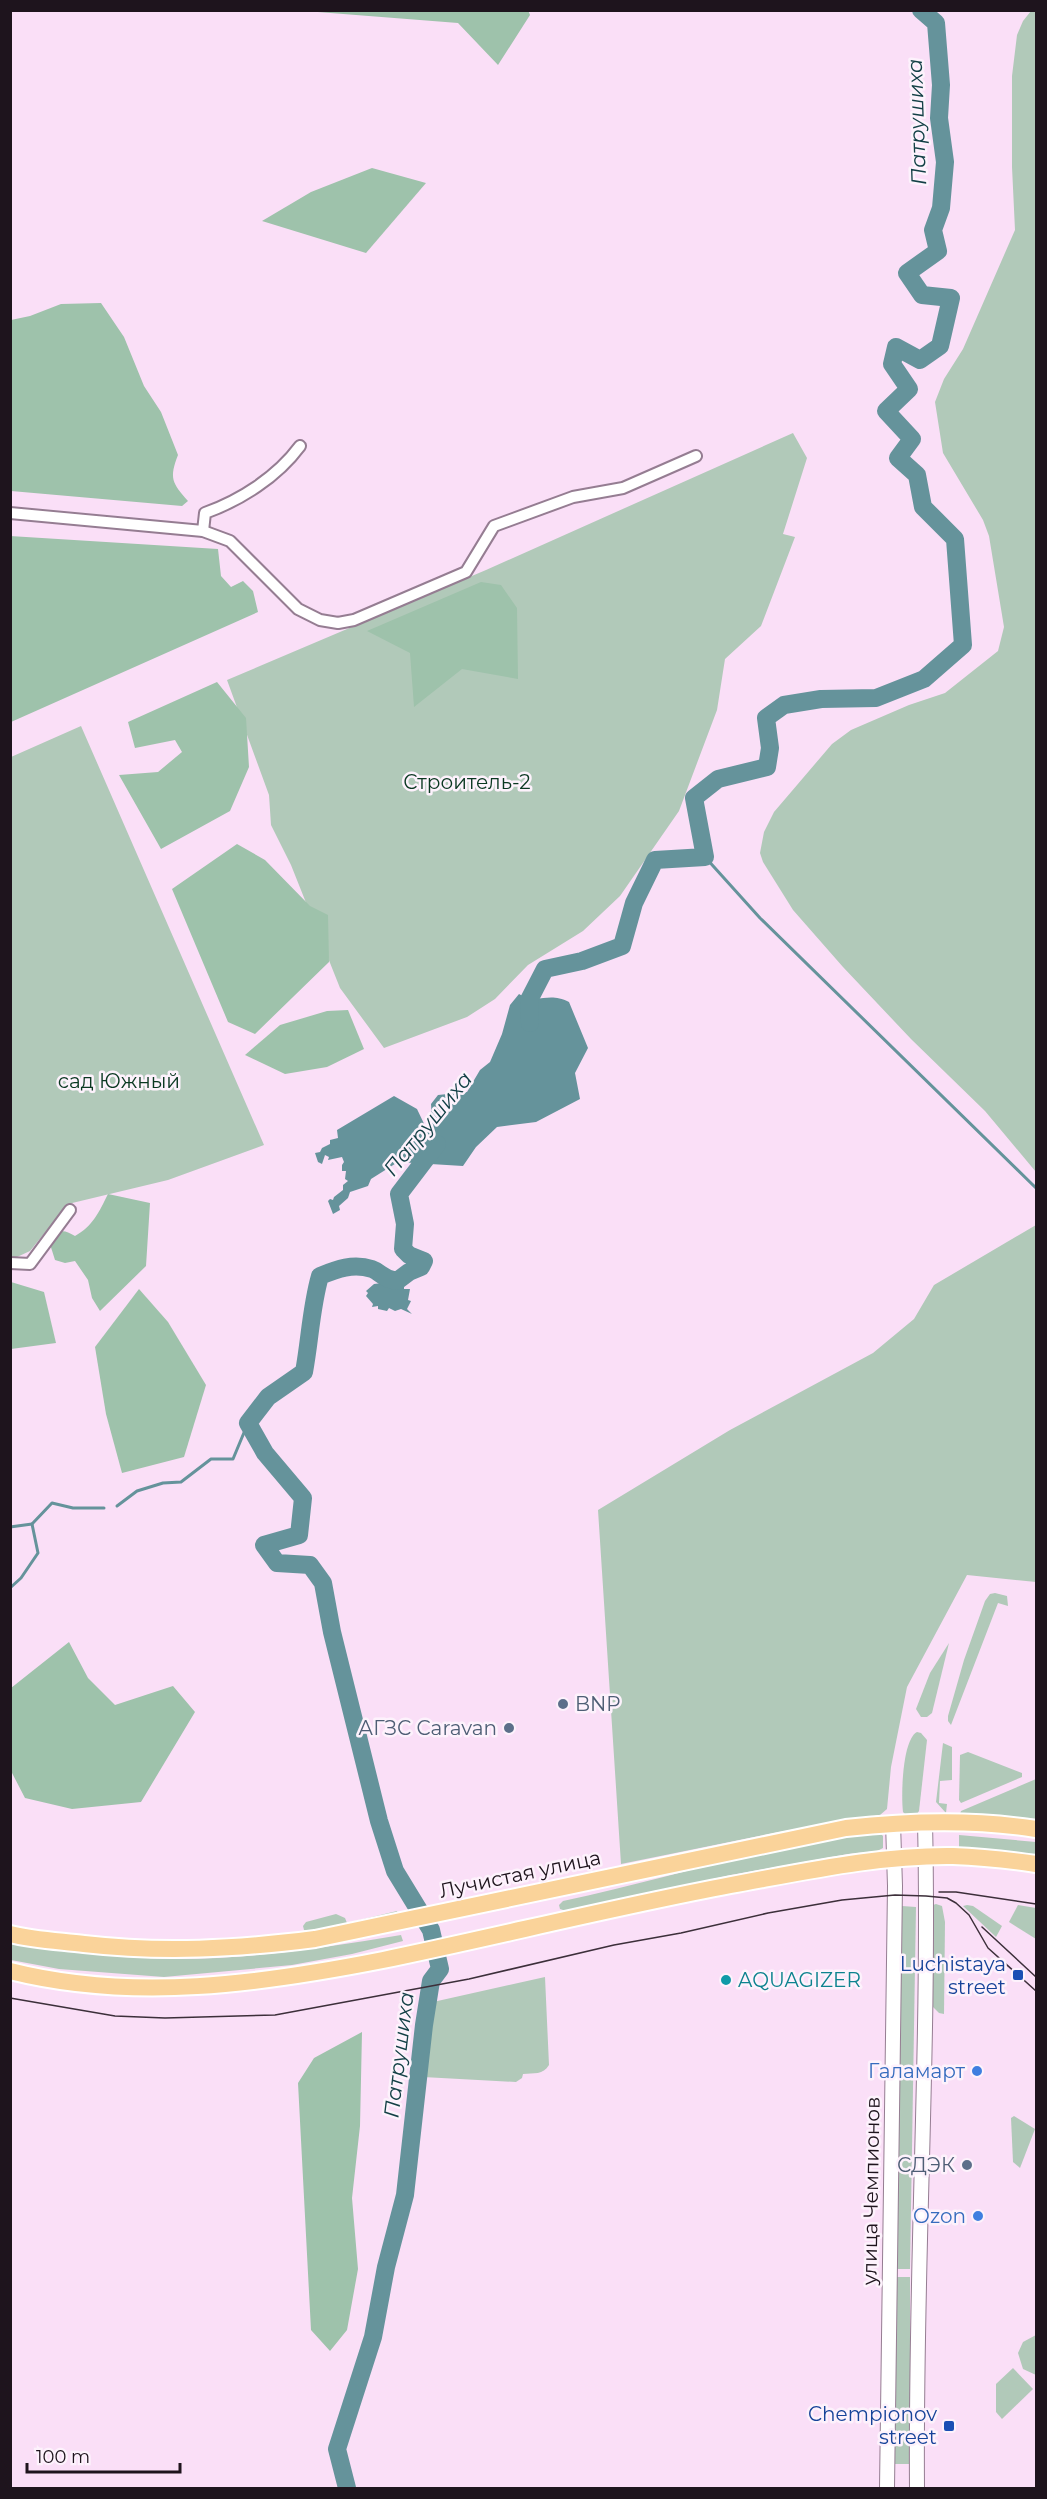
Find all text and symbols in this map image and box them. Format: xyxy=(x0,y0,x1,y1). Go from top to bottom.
water label: Патрушиха xyxy=(902,58,931,186)
park label: Строитель-2 xyxy=(403,770,531,794)
water label: Патрушиха xyxy=(378,1067,477,1181)
park label: сад Южный xyxy=(58,1069,180,1093)
place label: BNP xyxy=(575,1692,621,1716)
marker: BNP xyxy=(556,1697,570,1711)
place label: АГЗС Caravan xyxy=(358,1716,497,1740)
marker: АГЗС Caravan xyxy=(502,1721,516,1735)
street label: Лучистая улица xyxy=(437,1845,603,1903)
place label: Luchistaya street xyxy=(900,1952,1006,1999)
place label: AQUAGIZER xyxy=(738,1968,861,1992)
marker: Luchistaya street xyxy=(1011,1968,1025,1982)
marker: AQUAGIZER xyxy=(719,1973,733,1987)
water label: Патрушиха xyxy=(378,1991,419,2119)
place label: Галамарт xyxy=(868,2059,966,2083)
marker: Галамарт xyxy=(970,2064,984,2078)
street label: улица Чемпионов xyxy=(857,2097,885,2286)
place label: СДЭК xyxy=(897,2153,955,2177)
marker: СДЭК xyxy=(960,2158,974,2172)
place label: Ozon xyxy=(913,2204,966,2228)
marker: Ozon xyxy=(971,2209,985,2223)
place label: Chempionov street xyxy=(808,2402,937,2449)
marker: Chempionov street xyxy=(942,2419,956,2433)
scale bar xyxy=(27,2436,180,2474)
text: 100 m xyxy=(36,2446,90,2468)

